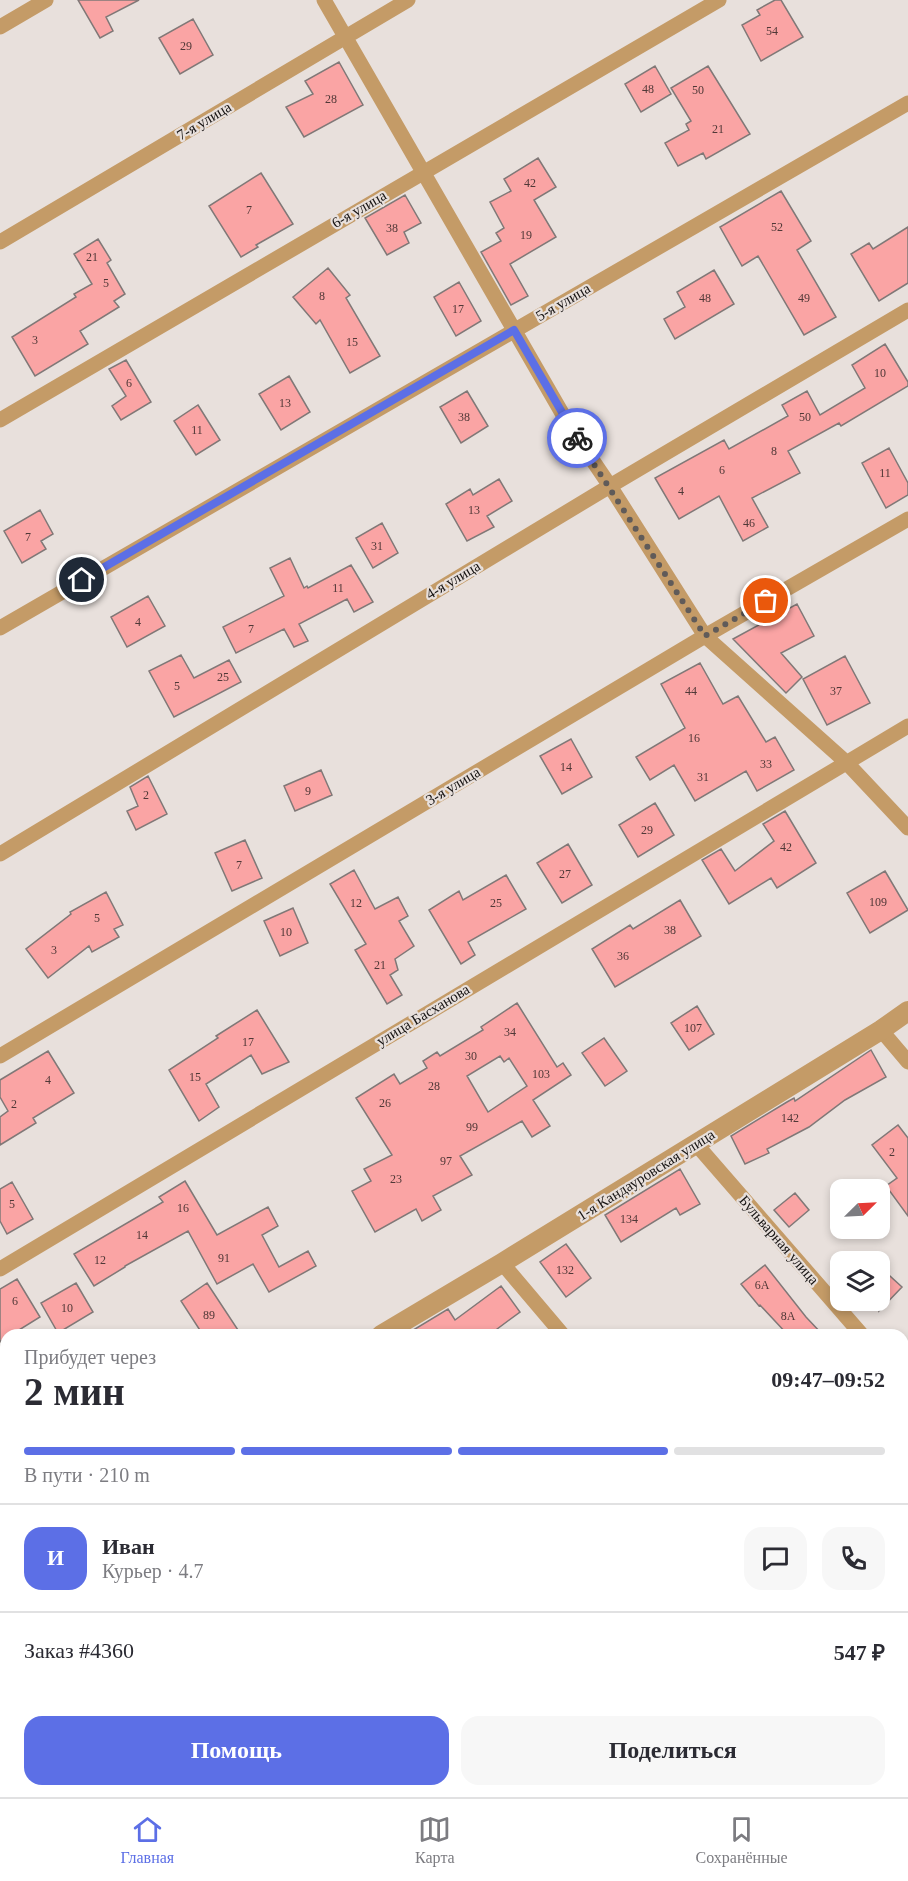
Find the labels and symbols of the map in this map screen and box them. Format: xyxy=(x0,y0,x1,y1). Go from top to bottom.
house number: 54 xyxy=(766,24,778,38)
house number: 29 xyxy=(180,39,192,53)
house number: 48 xyxy=(642,82,654,96)
house number: 50 xyxy=(692,83,704,97)
house number: 28 xyxy=(325,92,337,106)
street label: 7-я улица xyxy=(174,98,234,143)
house number: 21 xyxy=(712,122,724,136)
house number: 42 xyxy=(524,176,536,190)
street label: 6-я улица xyxy=(329,187,389,231)
house number: 7 xyxy=(246,203,252,217)
house number: 52 xyxy=(771,220,783,234)
house number: 38 xyxy=(386,221,398,235)
house number: 19 xyxy=(520,228,532,242)
house number: 21 xyxy=(86,250,98,264)
house number: 5 xyxy=(103,276,109,290)
street label: 5-я улица xyxy=(533,280,593,324)
house number: 8 xyxy=(319,289,325,303)
house number: 48 xyxy=(699,291,711,305)
house number: 49 xyxy=(798,291,810,305)
house number: 17 xyxy=(452,302,464,316)
house number: 3 xyxy=(32,333,38,347)
house number: 15 xyxy=(346,335,358,349)
house number: 10 xyxy=(874,366,886,380)
house number: 6 xyxy=(126,376,132,390)
house number: 13 xyxy=(279,396,291,410)
courier xyxy=(547,408,607,468)
house number: 38 xyxy=(458,410,470,424)
house number: 50 xyxy=(799,410,811,424)
house number: 11 xyxy=(191,423,203,437)
house number: 8 xyxy=(771,444,777,458)
house number: 6 xyxy=(719,463,725,477)
house number: 11 xyxy=(879,466,891,480)
house number: 4 xyxy=(678,484,684,498)
house number: 13 xyxy=(468,503,480,517)
house number: 46 xyxy=(743,516,755,530)
house number: 7 xyxy=(25,530,31,544)
house number: 31 xyxy=(371,539,383,553)
pin xyxy=(56,554,107,605)
street label: 4-я улица xyxy=(423,557,483,602)
pin xyxy=(740,575,791,626)
house number: 11 xyxy=(332,581,344,595)
house number: 4 xyxy=(135,615,141,629)
house number: 7 xyxy=(248,622,254,636)
house number: 25 xyxy=(217,670,229,684)
house number: 5 xyxy=(174,679,180,693)
house number: 44 xyxy=(685,684,697,698)
house number: 37 xyxy=(830,684,842,698)
house number: 16 xyxy=(688,731,700,745)
house number: 33 xyxy=(760,757,772,771)
house number: 14 xyxy=(560,760,572,774)
street label: 3-я улица xyxy=(423,763,483,808)
house number: 31 xyxy=(697,770,709,784)
house number: 9 xyxy=(305,784,311,798)
house number: 2 xyxy=(143,788,149,802)
house number: 29 xyxy=(641,823,653,837)
house number: 42 xyxy=(780,840,792,854)
house number: 7 xyxy=(236,858,242,872)
house number: 27 xyxy=(559,867,571,881)
house number: 109 xyxy=(869,895,887,909)
house number: 12 xyxy=(350,896,362,910)
house number: 25 xyxy=(490,896,502,910)
house number: 5 xyxy=(94,911,100,925)
house number: 38 xyxy=(664,923,676,937)
house number: 10 xyxy=(280,925,292,939)
house number: 3 xyxy=(51,943,57,957)
house number: 36 xyxy=(617,949,629,963)
house number: 21 xyxy=(374,958,386,972)
street label: улица Басханова xyxy=(374,981,473,1049)
house number: 107 xyxy=(684,1021,702,1035)
house number: 34 xyxy=(504,1025,516,1039)
house number: 17 xyxy=(242,1035,254,1049)
house number: 30 xyxy=(465,1049,477,1063)
house number: 103 xyxy=(532,1067,550,1081)
house number: 15 xyxy=(189,1070,201,1084)
house number: 4 xyxy=(45,1073,51,1087)
house number: 28 xyxy=(428,1079,440,1093)
house number: 26 xyxy=(379,1096,391,1110)
house number: 2 xyxy=(11,1097,17,1111)
house number: 142 xyxy=(781,1111,799,1125)
house number: 99 xyxy=(466,1120,478,1134)
street label: 1-я Кандауровская улица xyxy=(574,1126,718,1224)
house number: 2 xyxy=(889,1145,895,1159)
house number: 97 xyxy=(440,1154,452,1168)
house number: 23 xyxy=(390,1172,402,1186)
north arrow xyxy=(830,1179,890,1239)
street label: Бульварная улица xyxy=(736,1192,822,1288)
house number: 5 xyxy=(9,1197,15,1211)
house number: 16 xyxy=(177,1201,189,1215)
house number: 134 xyxy=(620,1212,638,1226)
house number: 14 xyxy=(136,1228,148,1242)
house number: 91 xyxy=(218,1251,230,1265)
house number: 12 xyxy=(94,1253,106,1267)
house number: 132 xyxy=(556,1263,574,1277)
house number: 6А xyxy=(755,1278,770,1292)
house number: 6 xyxy=(12,1294,18,1308)
house number: 10 xyxy=(61,1301,73,1315)
house number: 89 xyxy=(203,1308,215,1322)
house number: 8А xyxy=(781,1309,796,1323)

